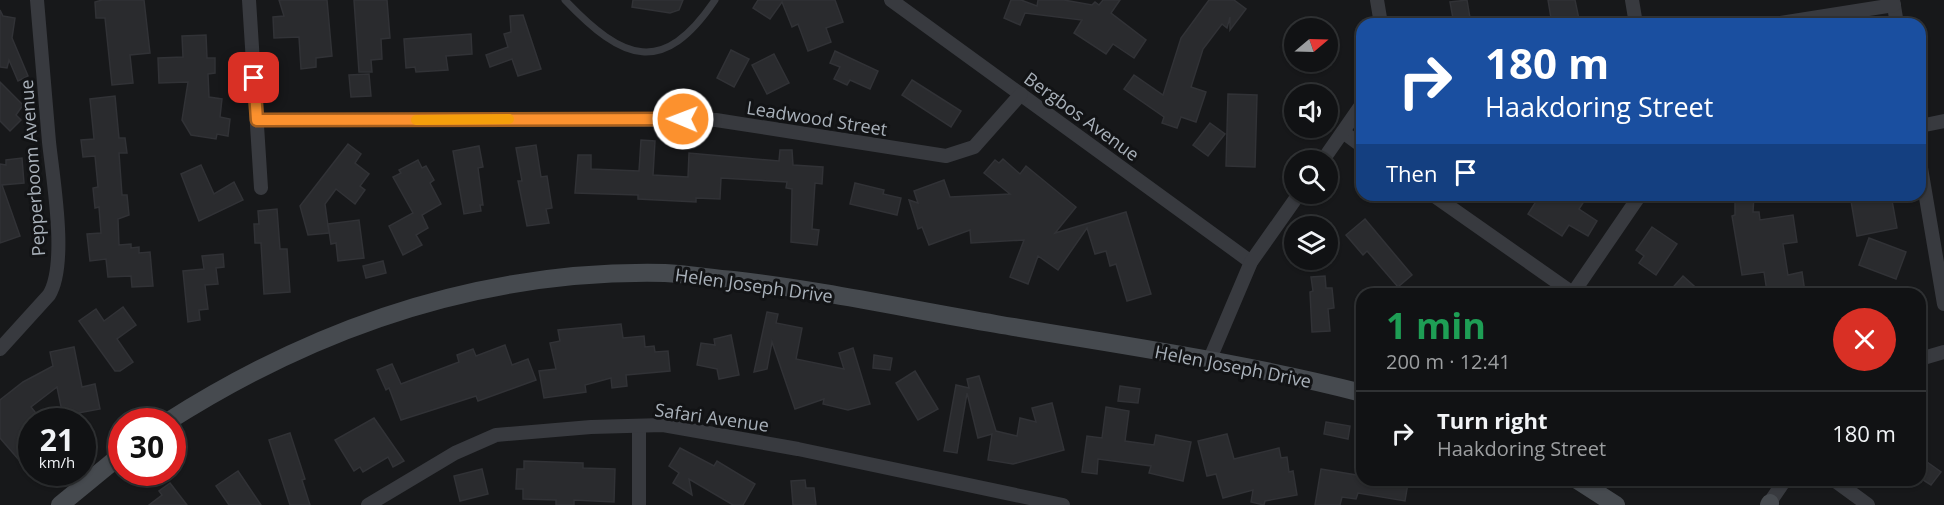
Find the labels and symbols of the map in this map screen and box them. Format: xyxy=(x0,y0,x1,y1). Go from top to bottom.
north arrow xyxy=(1284,18,1338,72)
pin xyxy=(228,52,279,103)
street label: Bergbos Avenue xyxy=(1020,66,1144,166)
street label: Pepperboom Avenue xyxy=(14,79,50,257)
position arrow xyxy=(651,87,715,151)
street label: Leadwood Street xyxy=(745,95,889,141)
street label: Helen Joseph Drive xyxy=(674,262,834,308)
street label: Helen Joseph Drive xyxy=(1153,339,1313,393)
street label: Safari Avenue xyxy=(653,397,771,437)
speed limit sign: 30 xyxy=(108,408,186,486)

